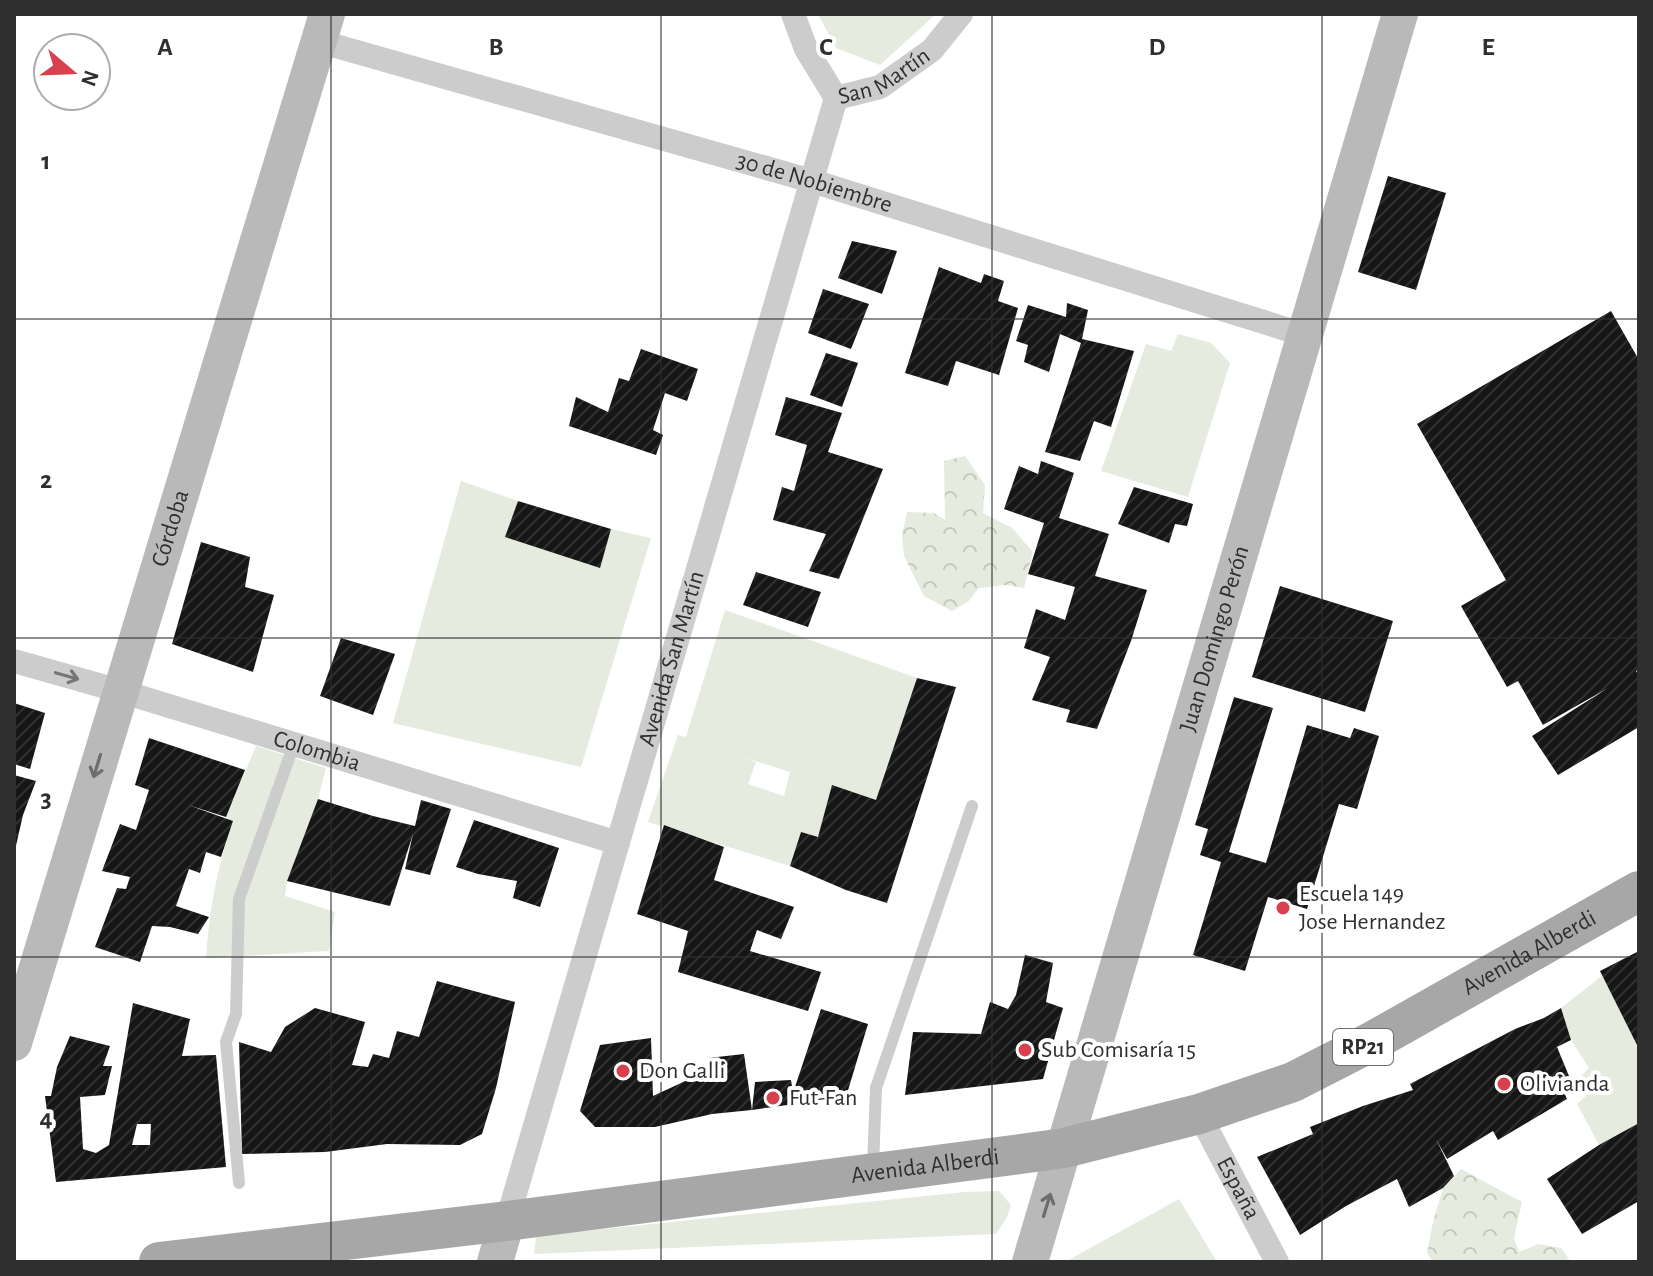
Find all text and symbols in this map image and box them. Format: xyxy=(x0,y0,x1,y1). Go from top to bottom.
north arrow xyxy=(32,32,112,112)
text: A xyxy=(157,34,173,60)
text: B xyxy=(488,34,504,60)
text: C xyxy=(819,34,833,60)
text: D xyxy=(1148,34,1166,60)
text: E xyxy=(1481,34,1495,60)
street label: San Martín xyxy=(836,43,935,109)
text: N xyxy=(77,67,103,89)
text: 1 xyxy=(41,148,51,174)
street label: 30 de Nobiembre xyxy=(734,148,895,217)
text: 2 xyxy=(40,467,52,493)
street label: Córdoba xyxy=(148,487,194,570)
street label: Juan Domingo Perón xyxy=(1176,543,1254,735)
street label: Avenida San Martín xyxy=(635,568,709,749)
one-way arrow xyxy=(53,669,79,684)
street label: Colombia xyxy=(270,727,363,776)
one-way arrow xyxy=(89,752,104,778)
text: 3 xyxy=(40,786,52,812)
place label: Escuela 149 Jose Hernandez xyxy=(1299,882,1446,934)
marker: Escuela 149 Jose Hernandez xyxy=(1274,899,1292,917)
street label: Avenida Alberdi xyxy=(1458,906,1600,1000)
road number: RP21 xyxy=(1333,1029,1393,1065)
place label: Sub Comisaría 15 xyxy=(1041,1038,1196,1062)
marker: Sub Comisaría 15 xyxy=(1016,1041,1034,1059)
place label: Don Galli xyxy=(639,1059,725,1083)
marker: Don Galli xyxy=(614,1062,632,1080)
place label: Olivianda xyxy=(1520,1072,1610,1096)
marker: Olivianda xyxy=(1495,1075,1513,1093)
place label: Fut-Fan xyxy=(789,1086,857,1110)
marker: Fut-Fan xyxy=(764,1089,782,1107)
text: 4 xyxy=(39,1105,53,1131)
street label: Avenida Alberdi xyxy=(850,1145,1001,1188)
street label: España xyxy=(1212,1153,1264,1224)
one-way arrow xyxy=(1040,1193,1055,1219)

